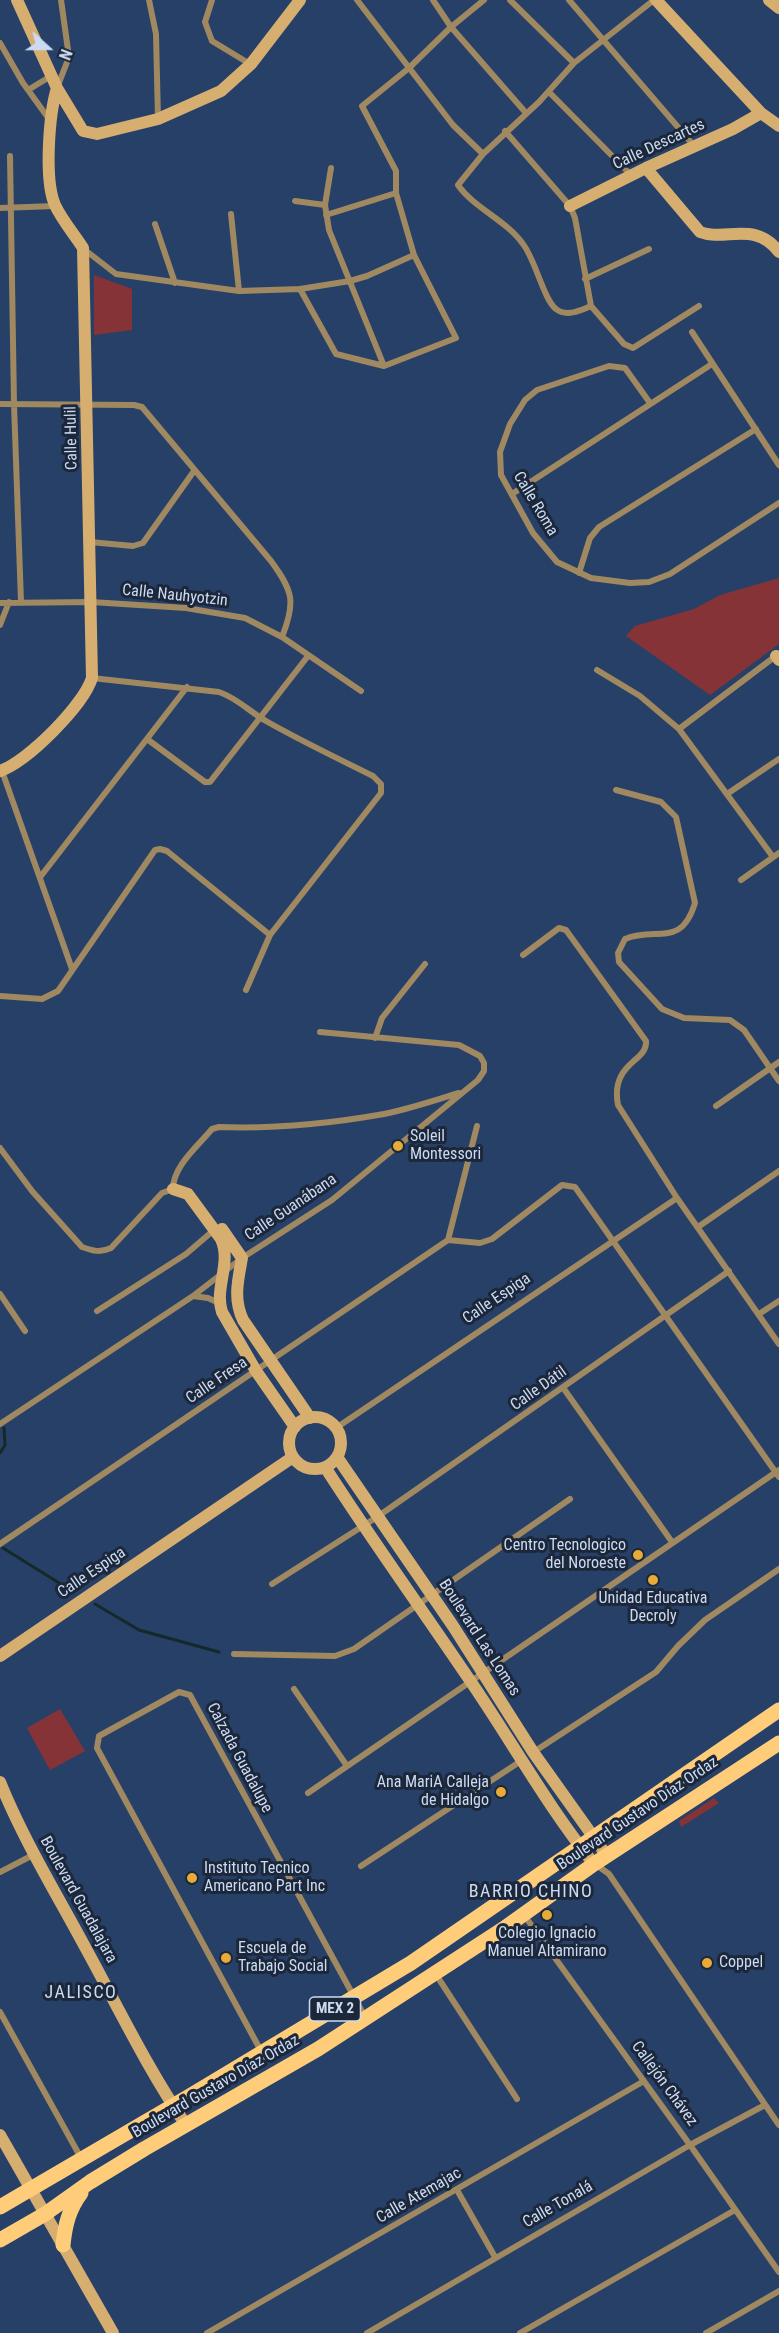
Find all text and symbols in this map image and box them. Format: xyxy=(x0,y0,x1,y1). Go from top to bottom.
north arrow xyxy=(18,18,78,78)
text: N xyxy=(55,47,76,63)
street label: Calle Descartes xyxy=(610,115,708,175)
street label: Calle Hulil xyxy=(62,406,82,470)
street label: Calle Roma xyxy=(508,468,562,540)
street label: Calle Nauhyotzin xyxy=(121,581,229,611)
place label: Soleil Montessori xyxy=(410,1127,481,1165)
marker: Soleil Montessori xyxy=(391,1139,405,1153)
street label: Calle Guanábana xyxy=(241,1170,341,1246)
street label: Calle Espiga xyxy=(459,1269,535,1329)
street label: Calle Fresa xyxy=(183,1353,251,1409)
street label: Calle Dátil xyxy=(507,1363,571,1415)
place label: Centro Tecnologico del Noroeste xyxy=(504,1536,626,1574)
street label: Calle Espiga xyxy=(54,1543,130,1603)
marker: Centro Tecnologico del Noroeste xyxy=(631,1548,645,1562)
marker: Unidad Educativa Decroly xyxy=(646,1573,660,1587)
street label: Boulevard Las Lomas xyxy=(434,1576,524,1700)
place label: Unidad Educativa Decroly xyxy=(599,1589,707,1627)
street label: Calzada Guadalupe xyxy=(202,1700,276,1816)
street label: Boulevard Gustavo Díaz Ordaz xyxy=(554,1753,722,1875)
place label: Ana MariA Calleja de Hidalgo xyxy=(377,1773,489,1811)
marker: Ana MariA Calleja de Hidalgo xyxy=(494,1785,508,1799)
street label: Boulevard Guadalajara xyxy=(35,1833,121,1967)
place label: Instituto Tecnico Americano Part Inc xyxy=(204,1859,325,1897)
marker: Instituto Tecnico Americano Part Inc xyxy=(185,1871,199,1885)
district label: BARRIO CHINO xyxy=(469,1881,593,1903)
marker: Colegio Ignacio Manuel Altamirano xyxy=(540,1908,554,1922)
place label: Colegio Ignacio Manuel Altamirano xyxy=(487,1924,607,1962)
place label: Escuela de Trabajo Social xyxy=(238,1939,328,1977)
marker: Escuela de Trabajo Social xyxy=(219,1951,233,1965)
place label: Coppel xyxy=(719,1953,763,1973)
marker: Coppel xyxy=(700,1956,714,1970)
district label: JALISCO xyxy=(45,1982,117,2004)
road number: MEX 2 xyxy=(310,1997,360,2021)
street label: Boulevard Gustavo Díaz Ordaz xyxy=(129,2031,303,2143)
street label: Callejón Chávez xyxy=(627,2038,701,2130)
street label: Calle Atemajac xyxy=(373,2164,465,2228)
street label: Calle Tonalá xyxy=(520,2177,596,2233)

